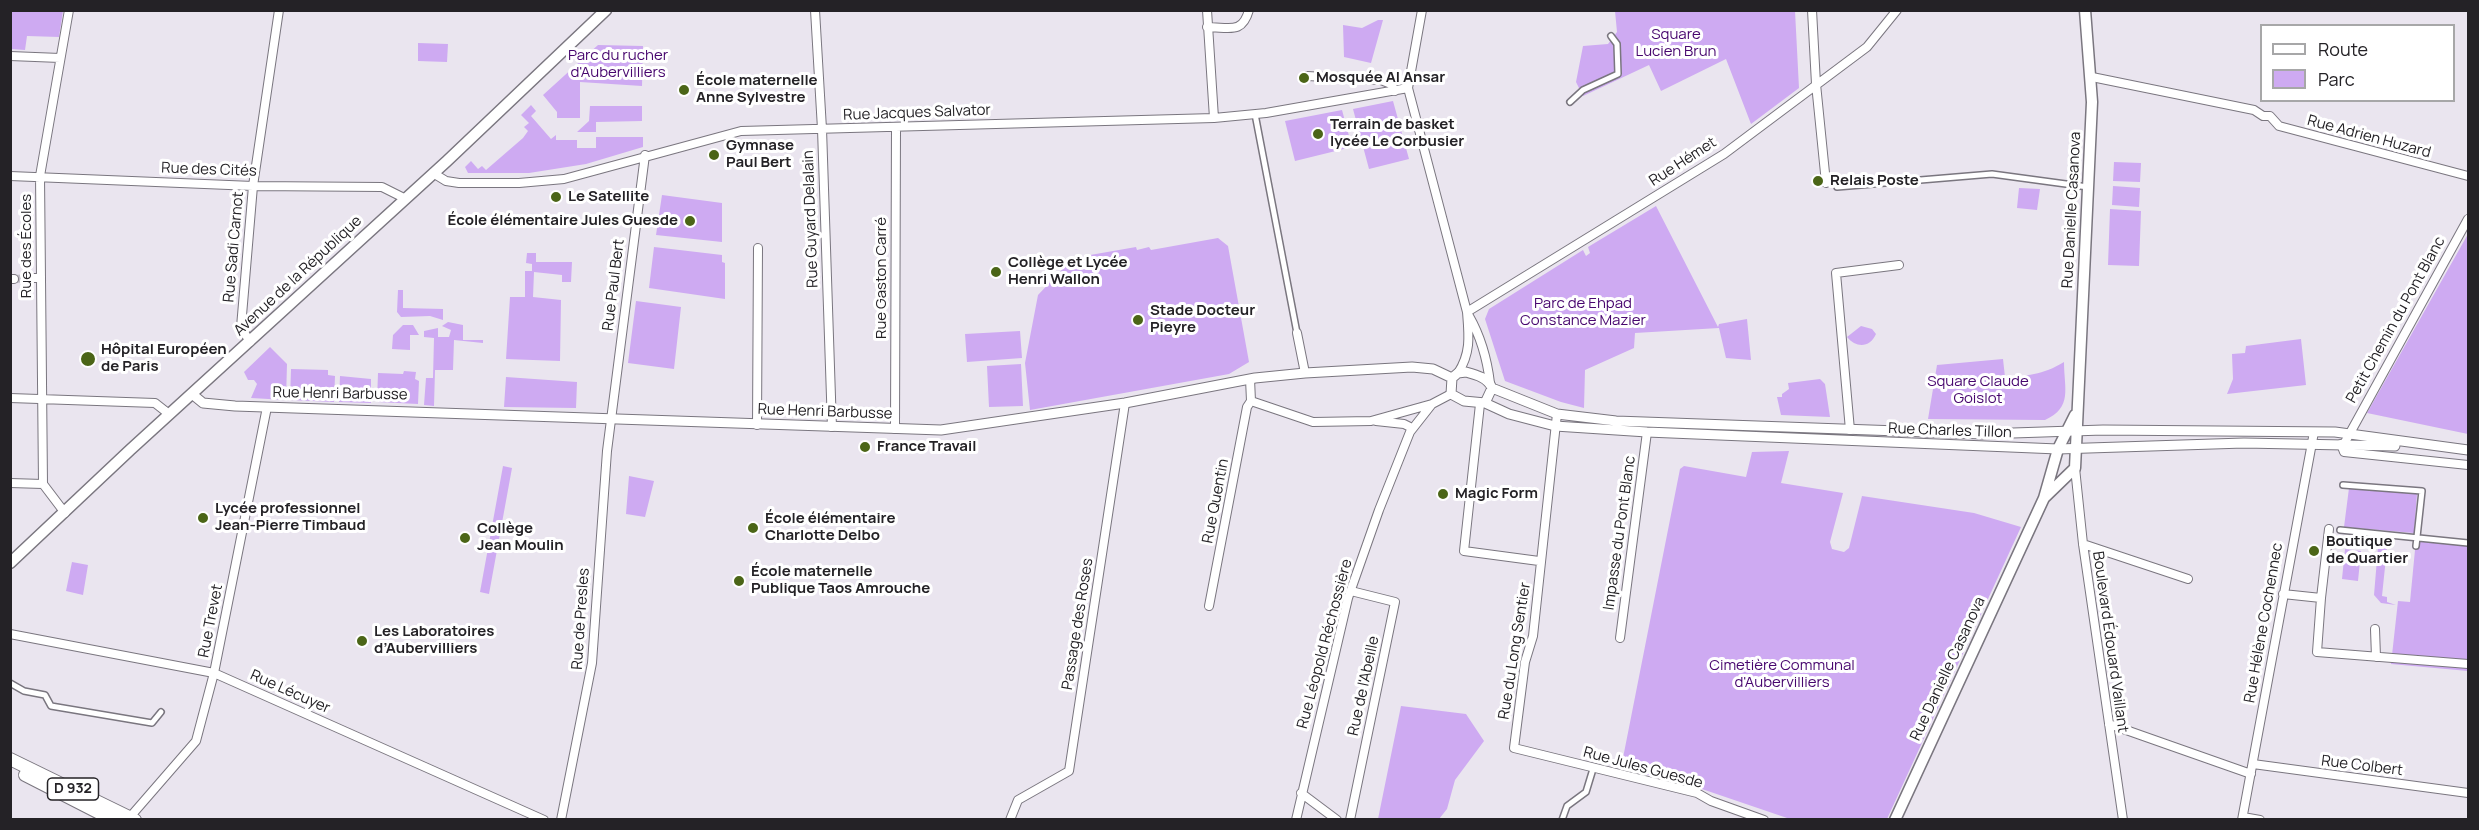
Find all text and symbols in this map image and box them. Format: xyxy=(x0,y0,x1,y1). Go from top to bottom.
legend xyxy=(2260,24,2455,102)
park label: Square Lucien Brun xyxy=(1635,26,1717,61)
text: Route xyxy=(2318,37,2368,61)
park label: Parc du rucher d'Aubervilliers xyxy=(568,47,668,82)
text: Parc xyxy=(2318,67,2355,91)
place label: Mosquée Al Ansar xyxy=(1316,69,1445,87)
marker: Mosquée Al Ansar xyxy=(1297,71,1311,85)
place label: École maternelle Anne Sylvestre xyxy=(696,72,818,107)
marker: École maternelle Anne Sylvestre xyxy=(677,83,691,97)
street label: Rue Jacques Salvator xyxy=(843,101,991,125)
street label: Rue Adrien Huzard xyxy=(2305,112,2433,162)
place label: Terrain de basket lycée Le Corbusier xyxy=(1330,116,1464,151)
marker: Terrain de basket lycée Le Corbusier xyxy=(1311,127,1325,141)
street label: Rue Danielle Casanova xyxy=(2059,131,2085,289)
street label: Rue Hémet xyxy=(1646,134,1720,190)
place label: Gymnase Paul Bert xyxy=(726,137,794,172)
marker: Gymnase Paul Bert xyxy=(707,148,721,162)
street label: Rue Guyard Delalain xyxy=(800,150,822,288)
street label: Rue des Cités xyxy=(161,159,257,181)
place label: Relais Poste xyxy=(1830,172,1919,190)
marker: Relais Poste xyxy=(1811,174,1825,188)
place label: Le Satellite xyxy=(568,188,649,206)
marker: Le Satellite xyxy=(549,190,563,204)
street label: Rue Sadi Carnot xyxy=(220,191,248,303)
street label: Rue des Écoles xyxy=(18,194,36,298)
street label: Avenue de la République xyxy=(230,212,366,340)
place label: École élémentaire Jules Guesde xyxy=(447,212,678,230)
marker: École élémentaire Jules Guesde xyxy=(683,214,697,228)
street label: Rue Gaston Carré xyxy=(873,217,891,339)
street label: Petit Chemin du Pont Blanc xyxy=(2343,234,2449,406)
street label: Rue Paul Bert xyxy=(599,238,629,332)
place label: Collège et Lycée Henri Wallon xyxy=(1008,254,1128,289)
marker: Collège et Lycée Henri Wallon xyxy=(989,265,1003,279)
park label: Parc de Ehpad Constance Mazier xyxy=(1520,295,1646,330)
place label: Stade Docteur Pieyre xyxy=(1150,302,1255,337)
marker: Stade Docteur Pieyre xyxy=(1131,313,1145,327)
place label: Hôpital Européen de Paris xyxy=(101,341,227,376)
marker: Hôpital Européen de Paris xyxy=(79,350,97,368)
park label: Square Claude Goislot xyxy=(1927,373,2029,408)
street label: Rue Henri Barbusse xyxy=(272,384,408,404)
street label: Rue Henri Barbusse xyxy=(757,401,893,423)
street label: Rue Charles Tillon xyxy=(1888,420,2012,442)
place label: France Travail xyxy=(877,438,976,456)
marker: France Travail xyxy=(858,440,872,454)
street label: Impasse du Pont Blanc xyxy=(1600,455,1640,611)
street label: Rue Quentin xyxy=(1199,457,1233,545)
place label: Magic Form xyxy=(1455,485,1538,503)
marker: Magic Form xyxy=(1436,487,1450,501)
place label: Lycée professionnel Jean-Pierre Timbaud xyxy=(215,500,366,535)
place label: École élémentaire Charlotte Delbo xyxy=(765,510,895,545)
marker: Lycée professionnel Jean-Pierre Timbaud xyxy=(196,511,210,525)
place label: Collège Jean Moulin xyxy=(477,520,564,555)
marker: École élémentaire Charlotte Delbo xyxy=(746,521,760,535)
marker: Collège Jean Moulin xyxy=(458,531,472,545)
place label: Boutique de Quartier xyxy=(2326,533,2408,568)
street label: Rue Hélène Cochennec xyxy=(2241,542,2287,704)
marker: Boutique de Quartier xyxy=(2307,544,2321,558)
street label: Boulevard Édouard Vaillant xyxy=(2088,550,2132,734)
street label: Passage des Roses xyxy=(1059,557,1097,691)
street label: Rue Léopold Réchossière xyxy=(1294,557,1356,731)
place label: École maternelle Publique Taos Amrouche xyxy=(751,563,930,598)
street label: Rue de Presles xyxy=(568,568,594,670)
marker: École maternelle Publique Taos Amrouche xyxy=(732,574,746,588)
street label: Rue du Long Sentier xyxy=(1495,581,1535,721)
street label: Rue Trevet xyxy=(195,583,227,659)
street label: Rue Danielle Casanova xyxy=(1907,594,1989,744)
place label: Les Laboratoires d’Aubervilliers xyxy=(374,623,494,658)
marker: Les Laboratoires d’Aubervilliers xyxy=(355,634,369,648)
street label: Rue de l'Abeille xyxy=(1345,634,1383,738)
park label: Cimetière Communal d'Aubervilliers xyxy=(1709,657,1855,692)
street label: Rue Lécuyer xyxy=(247,666,333,718)
street label: Rue Jules Guesde xyxy=(1581,743,1705,793)
street label: Rue Colbert xyxy=(2320,752,2404,780)
road number: D 932 xyxy=(48,778,98,800)

